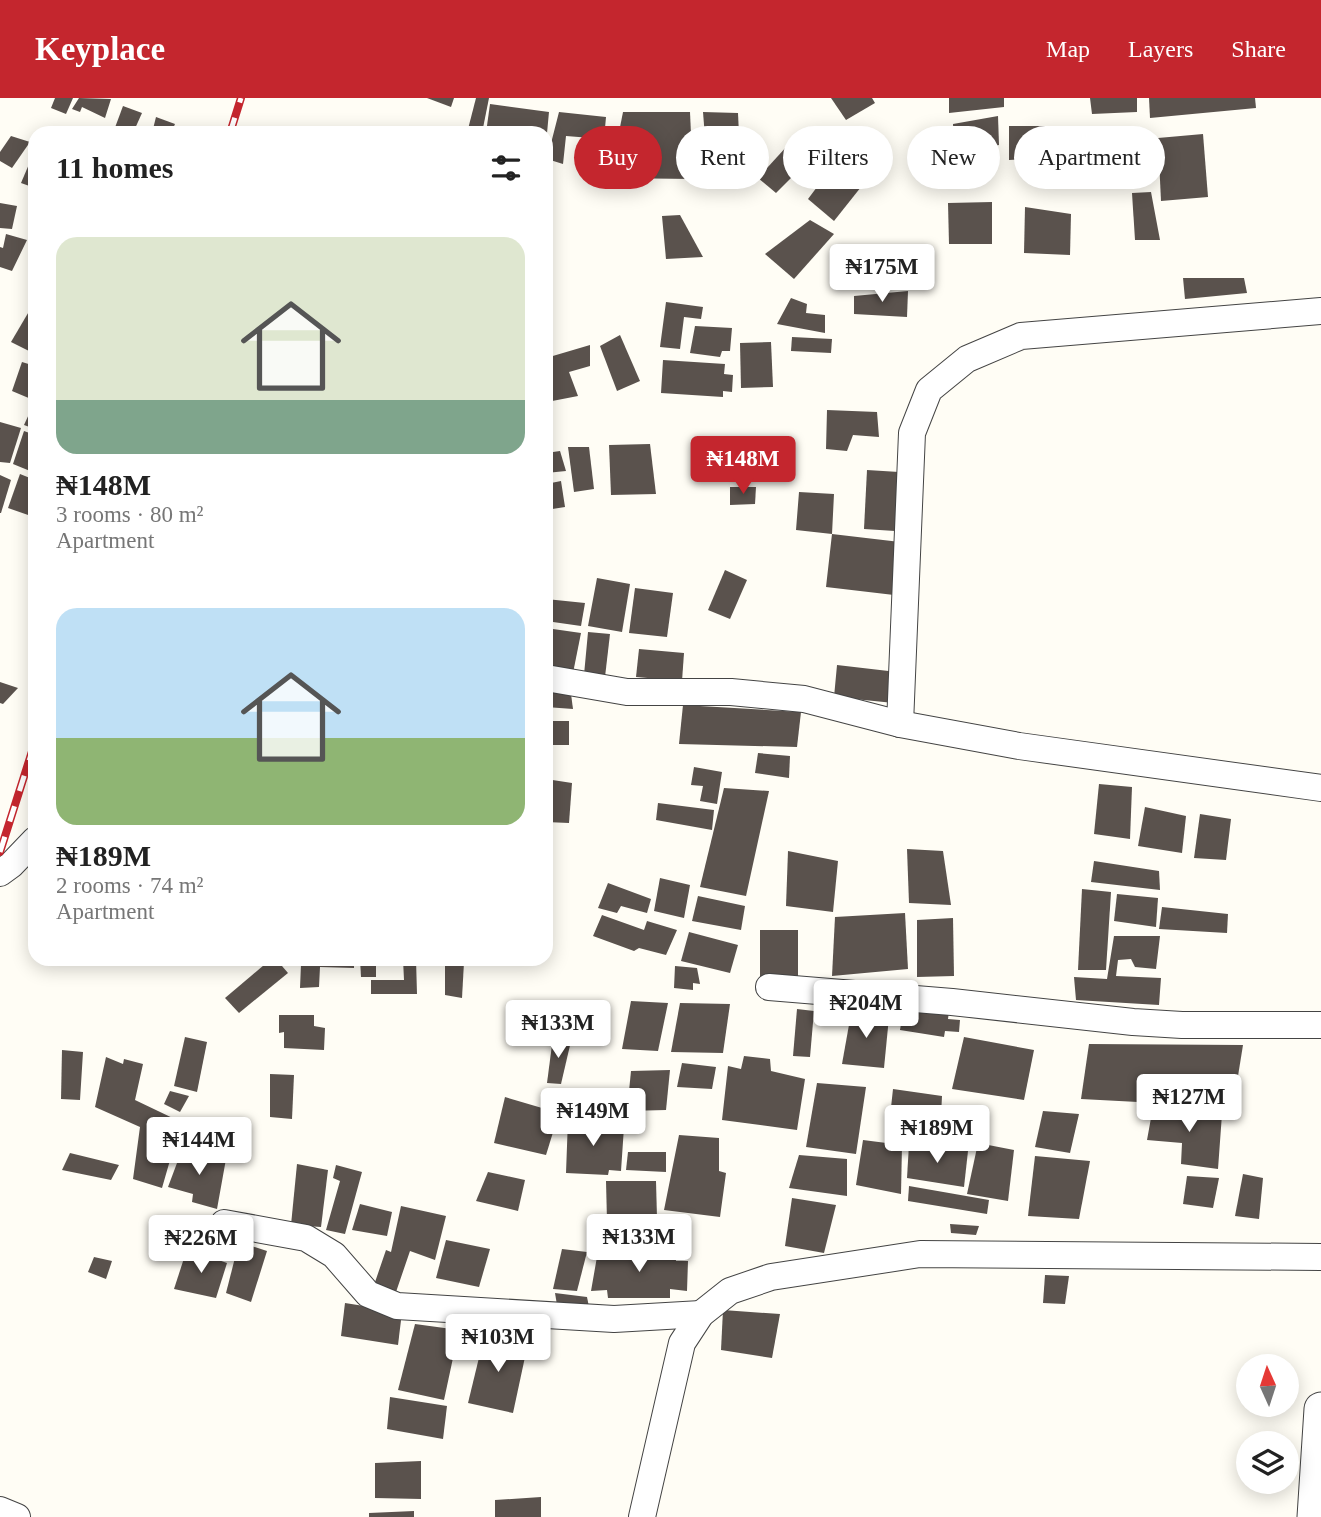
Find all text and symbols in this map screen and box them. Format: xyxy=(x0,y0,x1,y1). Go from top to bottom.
text: Keyplace xyxy=(35,31,165,67)
text: Map xyxy=(1046,36,1090,62)
text: Layers xyxy=(1128,36,1193,62)
text: Share xyxy=(1231,36,1286,62)
chip: Buy xyxy=(574,126,662,189)
chip: Rent xyxy=(676,126,769,189)
chip: Filters xyxy=(783,126,893,189)
chip: New xyxy=(907,126,1000,189)
chip: Apartment xyxy=(1014,126,1165,189)
icon: filters xyxy=(487,149,525,187)
text: 11 homes xyxy=(56,151,174,184)
pin: ₦175M xyxy=(833,244,931,304)
text: ₦175M xyxy=(846,254,918,279)
icon: home xyxy=(228,283,354,409)
pin: ₦148M xyxy=(694,436,792,496)
text: ₦148M xyxy=(707,446,779,471)
text: ₦148M xyxy=(56,468,151,501)
text: 3 rooms · 80 m² xyxy=(56,502,203,527)
text: Apartment xyxy=(56,528,154,553)
icon: home xyxy=(228,654,354,780)
text: ₦189M xyxy=(56,839,151,872)
text: 2 rooms · 74 m² xyxy=(56,873,203,898)
text: Apartment xyxy=(56,899,154,924)
pin: ₦204M xyxy=(817,981,915,1040)
text: ₦204M xyxy=(830,990,902,1015)
pin: ₦133M xyxy=(509,1000,607,1060)
text: ₦133M xyxy=(522,1010,594,1035)
pin: ₦127M xyxy=(1140,1074,1238,1134)
text: ₦127M xyxy=(1153,1084,1225,1109)
pin: ₦149M xyxy=(544,1088,642,1148)
text: ₦149M xyxy=(557,1098,629,1123)
pin: ₦189M xyxy=(888,1105,986,1165)
text: ₦189M xyxy=(901,1115,973,1140)
pin: ₦144M xyxy=(150,1118,248,1177)
text: ₦144M xyxy=(163,1127,235,1152)
pin: ₦133M xyxy=(590,1214,688,1274)
pin: ₦226M xyxy=(152,1216,250,1275)
text: ₦133M xyxy=(603,1224,675,1249)
text: ₦226M xyxy=(165,1225,237,1250)
pin: ₦103M xyxy=(449,1314,547,1374)
text: ₦103M xyxy=(462,1324,534,1349)
north arrow xyxy=(1236,1354,1298,1418)
map controls xyxy=(1236,1354,1299,1494)
button: layers xyxy=(1236,1431,1299,1494)

